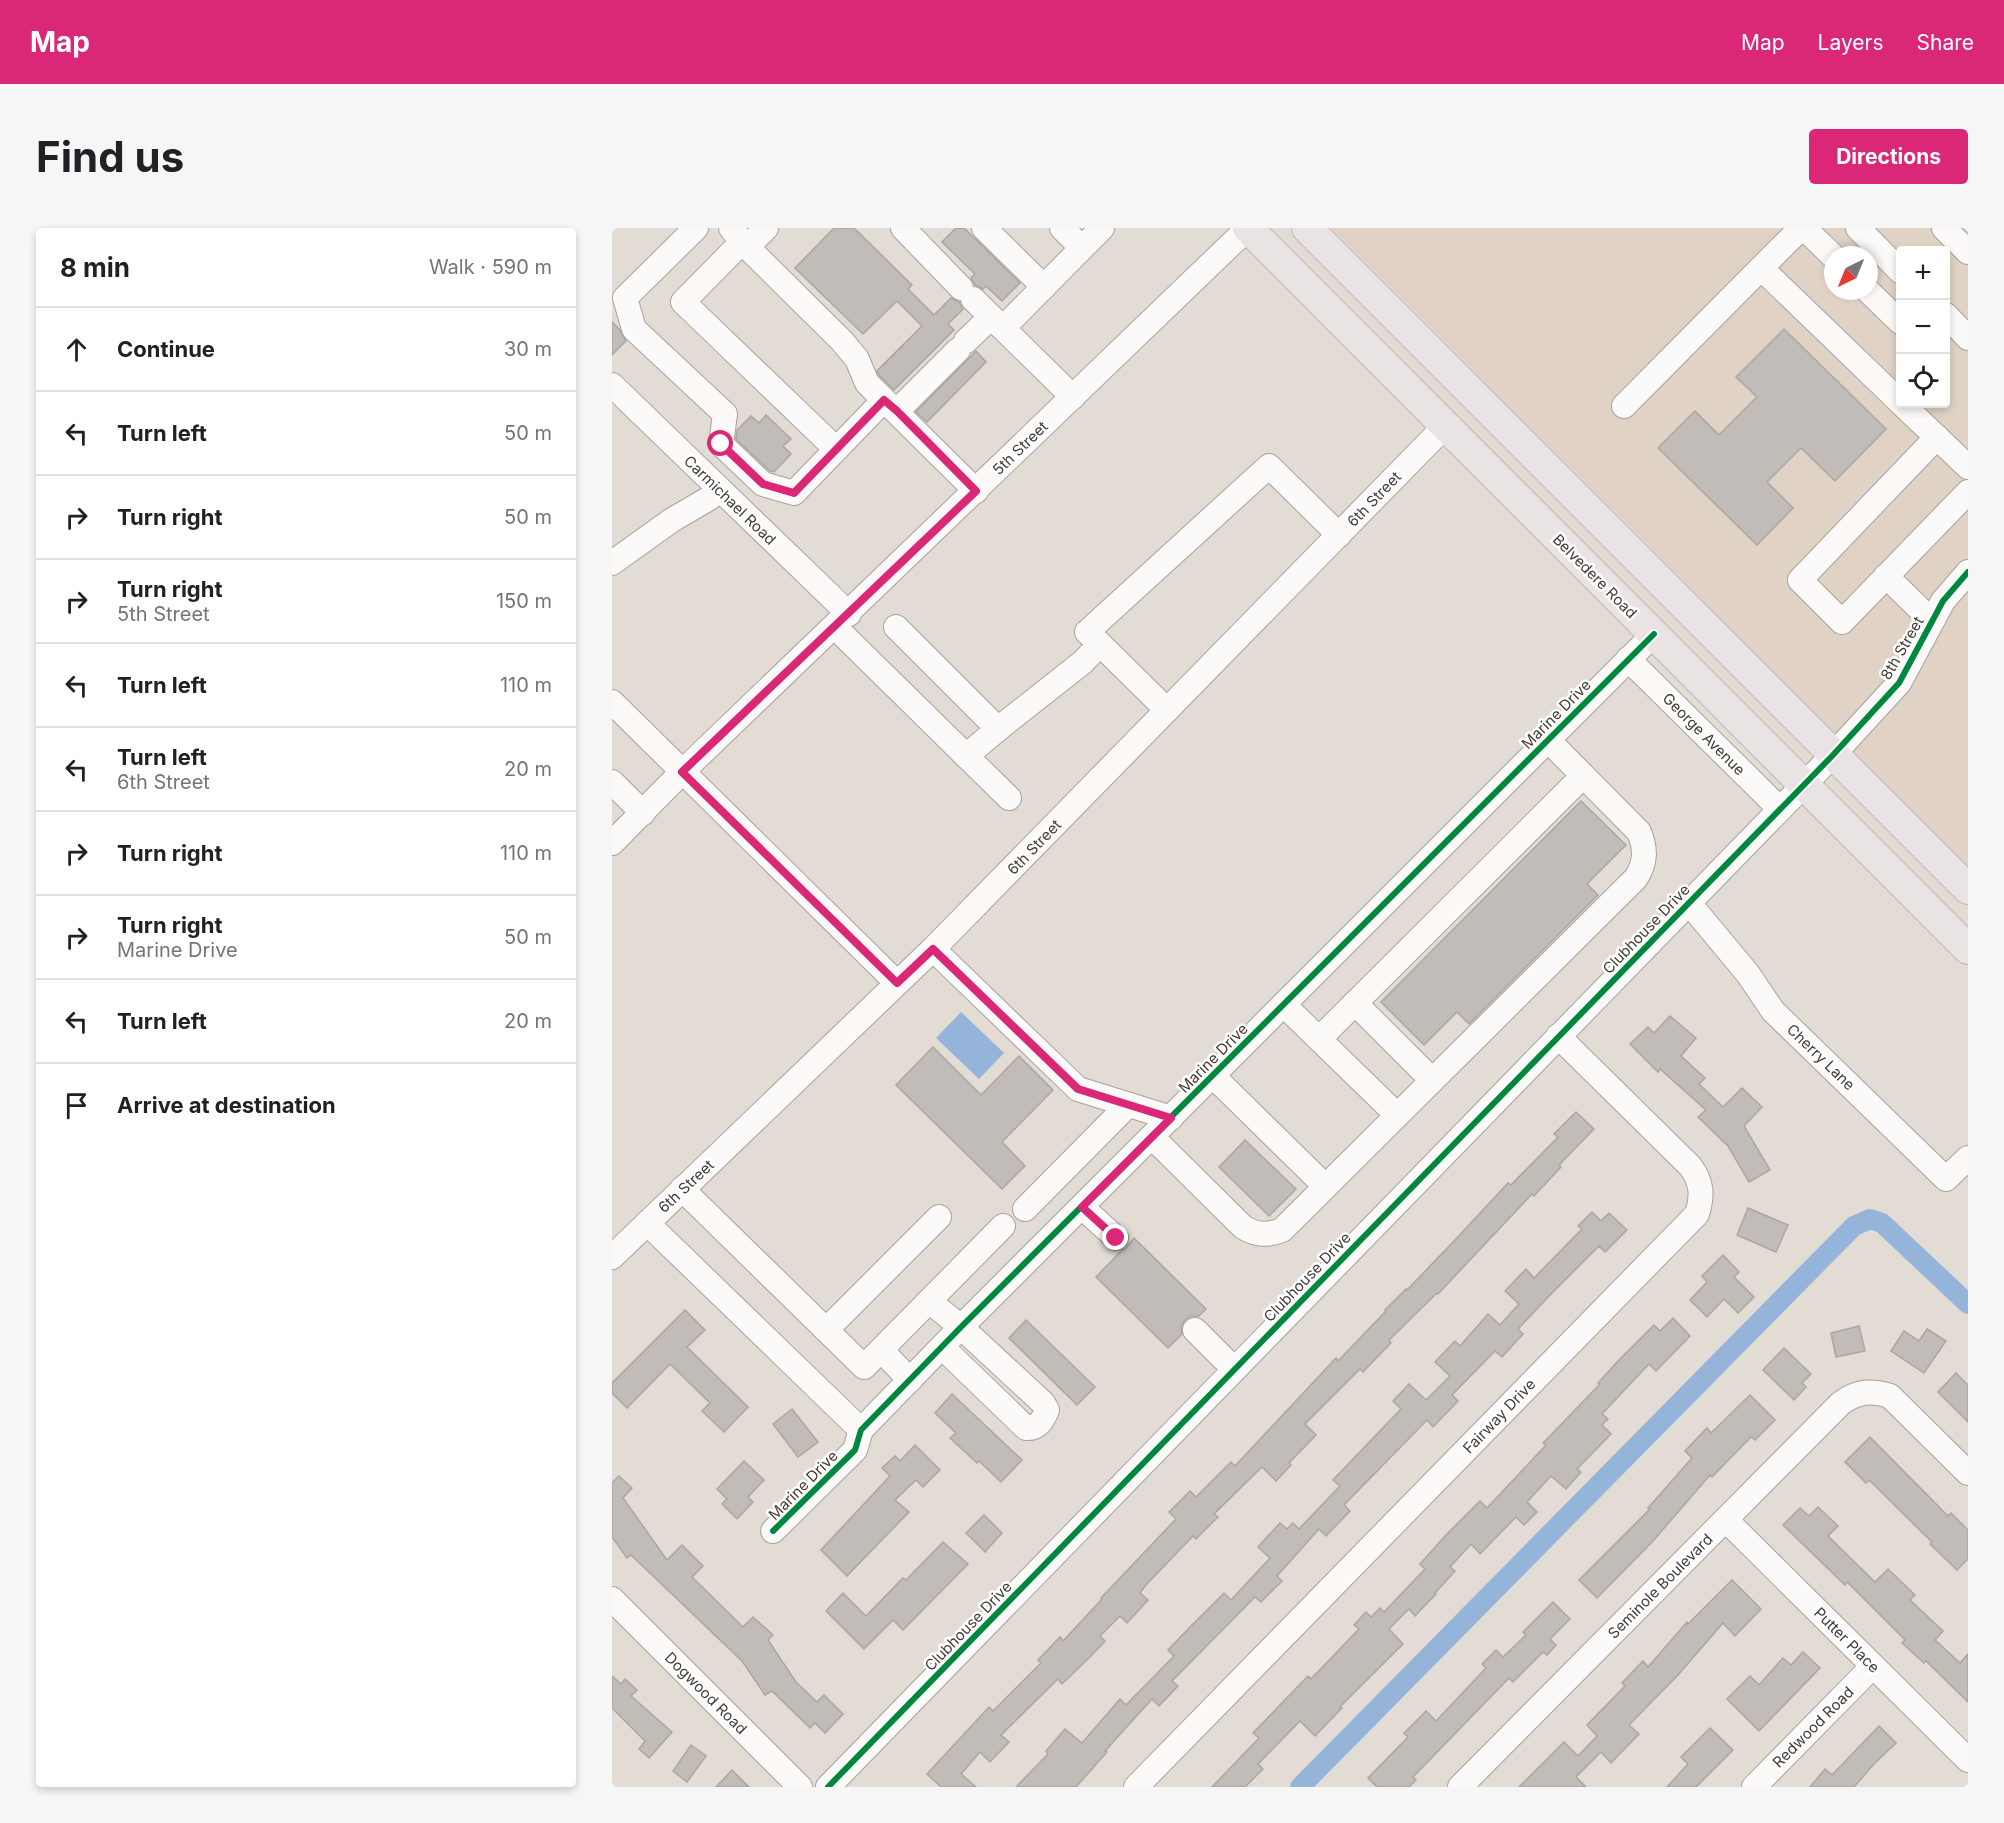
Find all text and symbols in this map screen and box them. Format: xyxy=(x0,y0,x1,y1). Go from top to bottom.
text: Map xyxy=(30,25,90,59)
text: Map xyxy=(1741,30,1785,55)
text: Layers xyxy=(1818,30,1884,55)
text: Share xyxy=(1917,30,1974,55)
button: Directions xyxy=(1809,129,1968,184)
text: Find us xyxy=(36,131,184,182)
north arrow xyxy=(1824,246,1878,300)
map controls xyxy=(1896,246,1950,408)
button: + xyxy=(1896,246,1950,300)
text: 8 min xyxy=(60,252,130,283)
text: Walk · 590 m xyxy=(429,255,552,279)
button: − xyxy=(1896,300,1950,354)
icon: ahead xyxy=(60,333,93,366)
text: Continue xyxy=(117,336,215,362)
text: 30 m xyxy=(504,337,552,361)
button: locate xyxy=(1896,354,1950,408)
icon: left xyxy=(60,417,93,450)
street label: 5th Street xyxy=(988,417,1052,479)
text: Turn left xyxy=(117,420,207,446)
text: 50 m xyxy=(504,421,552,445)
route start xyxy=(707,430,733,456)
street label: Carmichael Road xyxy=(680,451,780,549)
street label: 6th Street xyxy=(1343,467,1405,531)
icon: right xyxy=(60,501,93,534)
text: Turn right xyxy=(117,504,223,530)
text: 50 m xyxy=(504,505,552,529)
street label: Belvedere Road xyxy=(1549,530,1641,622)
text: Turn right xyxy=(117,576,223,602)
icon: right xyxy=(60,585,93,618)
text: 150 m xyxy=(496,589,552,613)
text: 5th Street xyxy=(117,602,210,626)
street label: 8th Street xyxy=(1876,613,1928,683)
icon: left xyxy=(60,669,93,702)
text: Turn left xyxy=(117,672,207,698)
text: 110 m xyxy=(500,673,552,697)
street label: Marine Drive xyxy=(1517,675,1595,753)
street label: George Avenue xyxy=(1659,689,1749,779)
text: Turn left xyxy=(117,744,207,770)
icon: left xyxy=(60,753,93,786)
text: 20 m xyxy=(504,757,552,781)
text: 6th Street xyxy=(117,770,210,794)
street label: 6th Street xyxy=(1003,815,1065,879)
icon: right xyxy=(60,837,93,870)
text: Turn right xyxy=(117,840,223,866)
text: 110 m xyxy=(500,841,552,865)
street label: Clubhouse Drive xyxy=(1598,880,1694,978)
text: Turn right xyxy=(117,912,223,938)
icon: right xyxy=(60,921,93,954)
text: 50 m xyxy=(504,925,552,949)
text: Marine Drive xyxy=(117,938,238,962)
icon: left xyxy=(60,1005,93,1038)
text: Turn left xyxy=(117,1008,207,1034)
text: 20 m xyxy=(504,1009,552,1033)
street label: Marine Drive xyxy=(1174,1019,1252,1097)
street label: Cherry Lane xyxy=(1783,1020,1859,1094)
icon: arrive xyxy=(60,1089,93,1122)
text: Arrive at destination xyxy=(117,1092,336,1118)
street label: 6th Street xyxy=(654,1155,718,1217)
route end xyxy=(1102,1224,1128,1250)
street label: Clubhouse Drive xyxy=(1259,1228,1355,1326)
street label: Fairway Drive xyxy=(1459,1375,1539,1457)
street label: Marine Drive xyxy=(764,1446,842,1524)
street label: Seminole Boulevard xyxy=(1604,1530,1716,1642)
street label: Clubhouse Drive xyxy=(920,1577,1016,1675)
street label: Putter Place xyxy=(1810,1603,1884,1677)
street label: Dogwood Road xyxy=(661,1648,751,1738)
street label: Redwood Road xyxy=(1768,1682,1858,1772)

